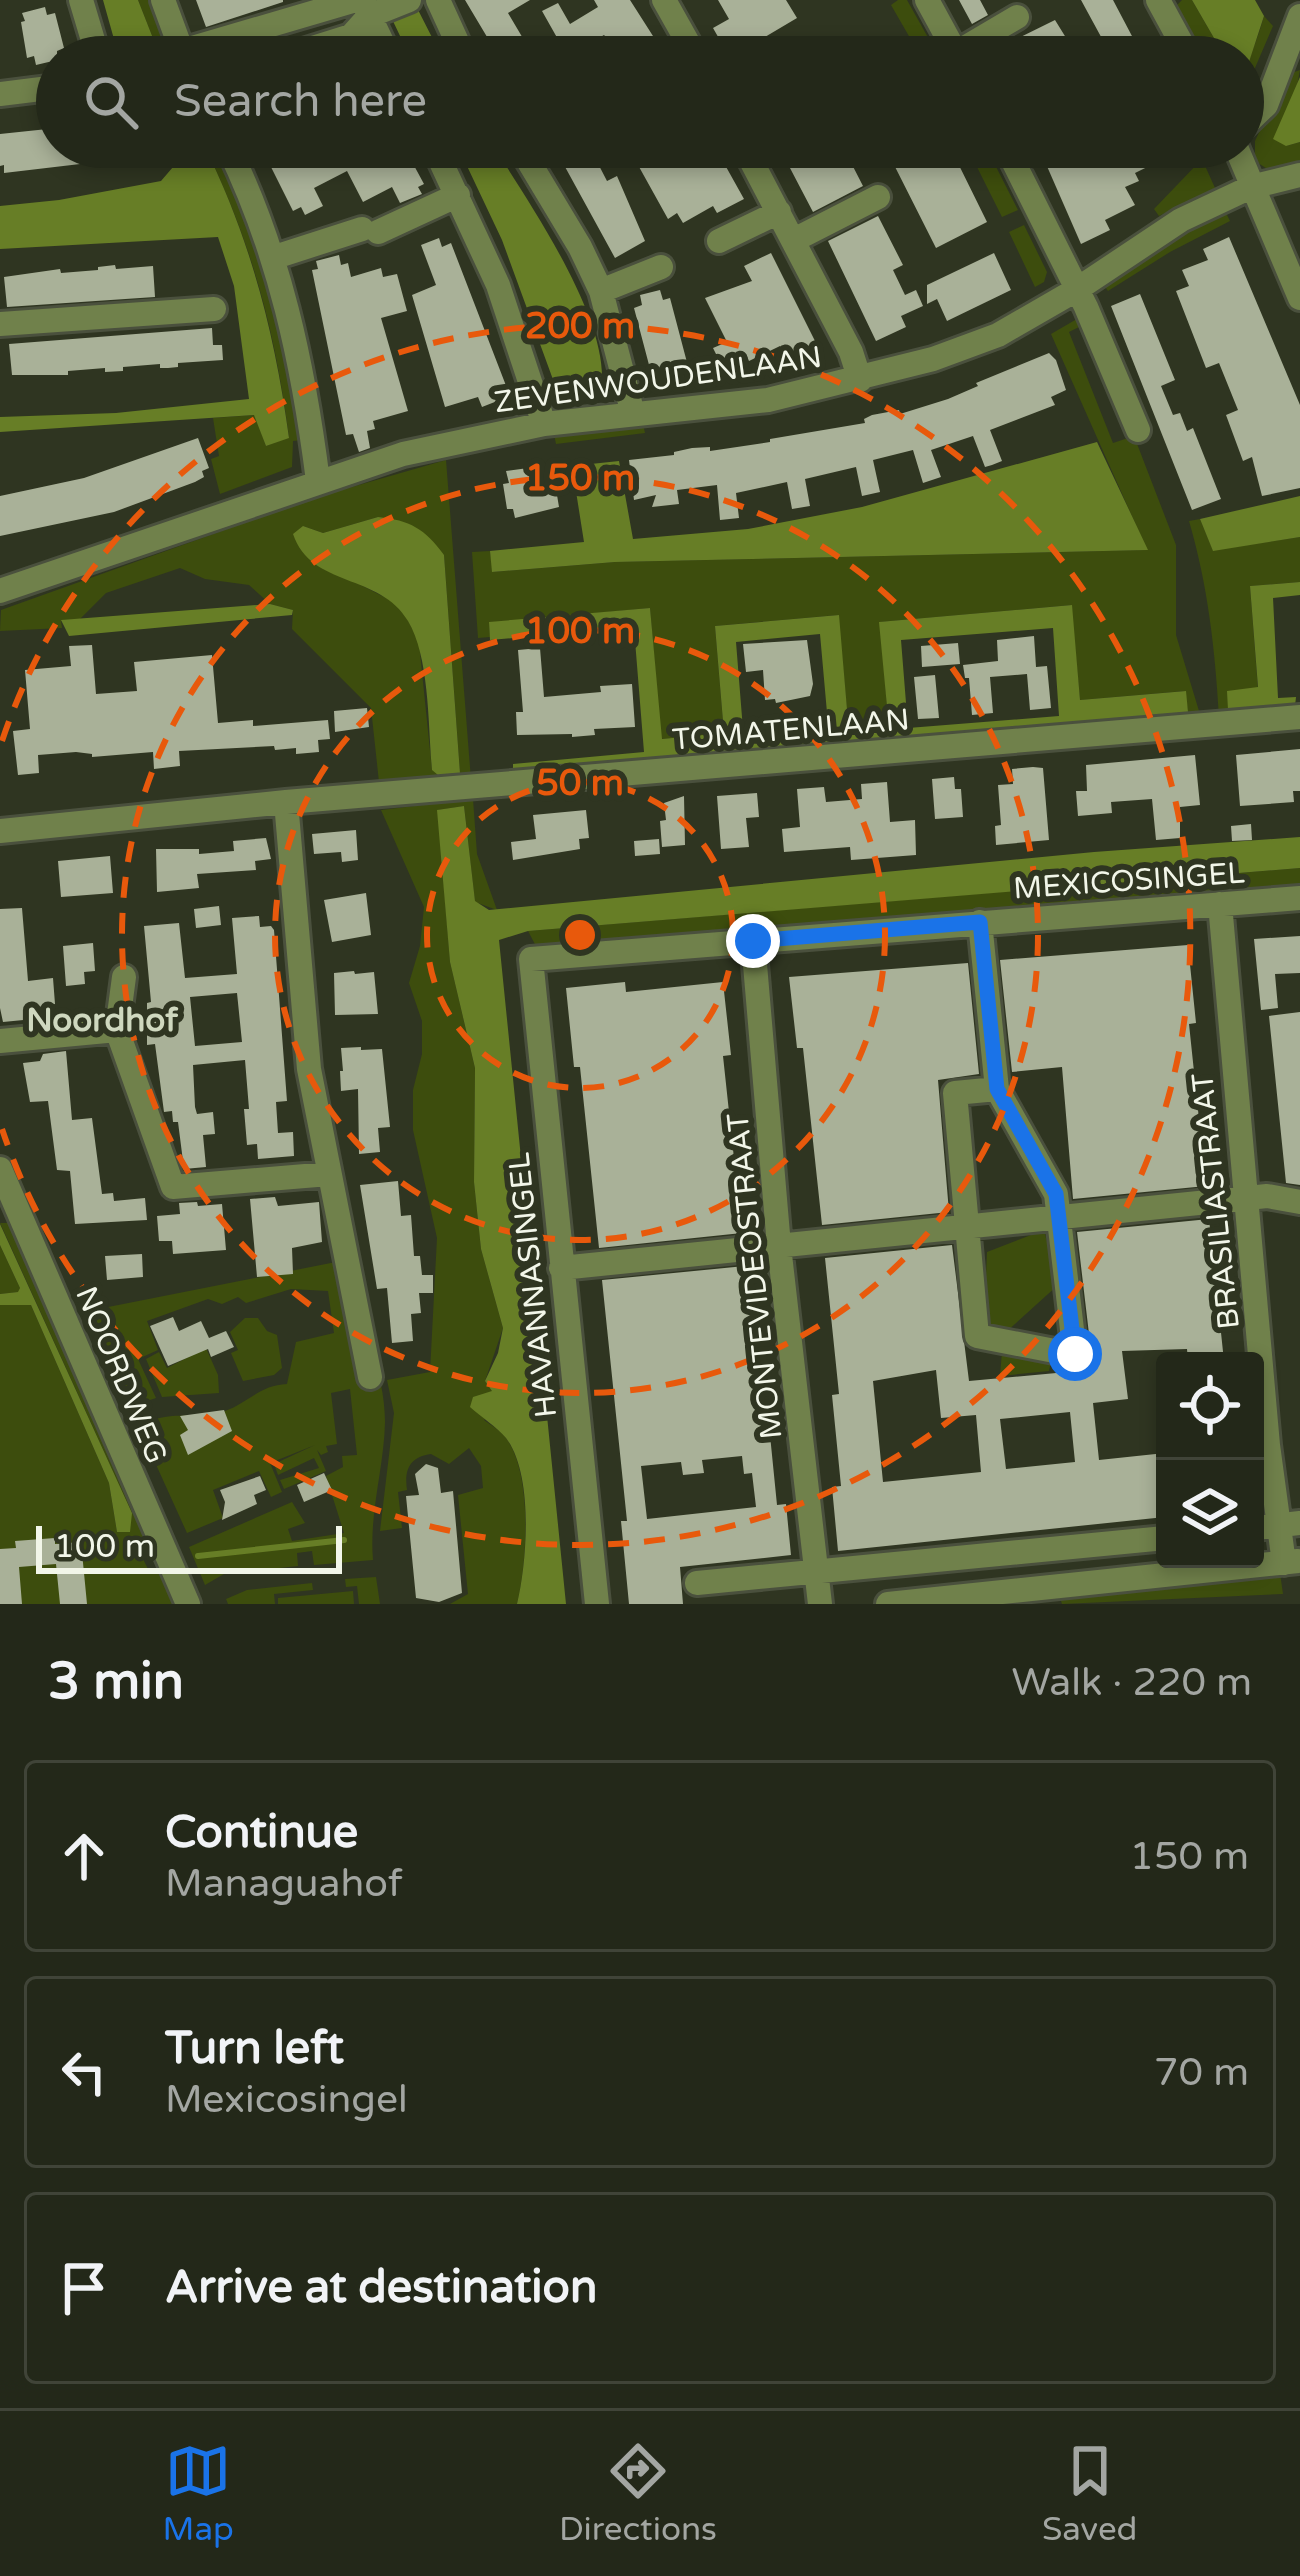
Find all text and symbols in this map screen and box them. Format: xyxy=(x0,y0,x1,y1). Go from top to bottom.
search box xyxy=(36,36,1264,168)
icon: search xyxy=(78,69,144,135)
text: Search here xyxy=(174,75,427,129)
text: 200 m xyxy=(525,305,635,348)
street label: ZEVENWOUDENLAAN xyxy=(492,339,824,421)
text: 150 m xyxy=(525,457,635,500)
text: 100 m xyxy=(525,610,635,653)
street label: TOMATENLAAN xyxy=(671,701,911,759)
text: 50 m xyxy=(536,762,624,805)
street label: MEXICOSINGEL xyxy=(1012,854,1246,908)
centre of rings xyxy=(559,914,601,956)
route end xyxy=(726,914,780,968)
district label: Noordhof xyxy=(26,1001,178,1040)
street label: BRASILIASTRAAT xyxy=(1184,1071,1248,1331)
street label: MONTEVIDEOSTRAAT xyxy=(719,1111,791,1441)
street label: HAVANNASINGEL xyxy=(501,1151,565,1419)
street label: NOORDWEG xyxy=(67,1281,175,1469)
route start xyxy=(1048,1327,1102,1381)
map controls xyxy=(1156,1352,1264,1568)
button: locate xyxy=(1156,1352,1264,1460)
button: layers xyxy=(1156,1460,1264,1568)
scale bar xyxy=(36,1520,342,1573)
text: 100 m xyxy=(54,1527,155,1566)
text: 3 min xyxy=(48,1651,184,1713)
text: Walk · 220 m xyxy=(1011,1659,1252,1706)
text: Continue xyxy=(165,1806,358,1860)
icon: ahead xyxy=(51,1823,117,1889)
text: 150 m xyxy=(1130,1833,1249,1880)
text: Managuahof xyxy=(165,1860,403,1907)
text: Turn left xyxy=(165,2022,344,2076)
icon: left xyxy=(51,2039,117,2105)
text: 70 m xyxy=(1154,2049,1249,2096)
text: Mexicosingel xyxy=(165,2076,408,2123)
icon: arrive xyxy=(51,2255,117,2321)
text: Arrive at destination xyxy=(165,2261,597,2315)
tab: Map xyxy=(163,2438,234,2549)
tab: Directions xyxy=(559,2438,717,2549)
tab: Saved xyxy=(1042,2438,1137,2549)

